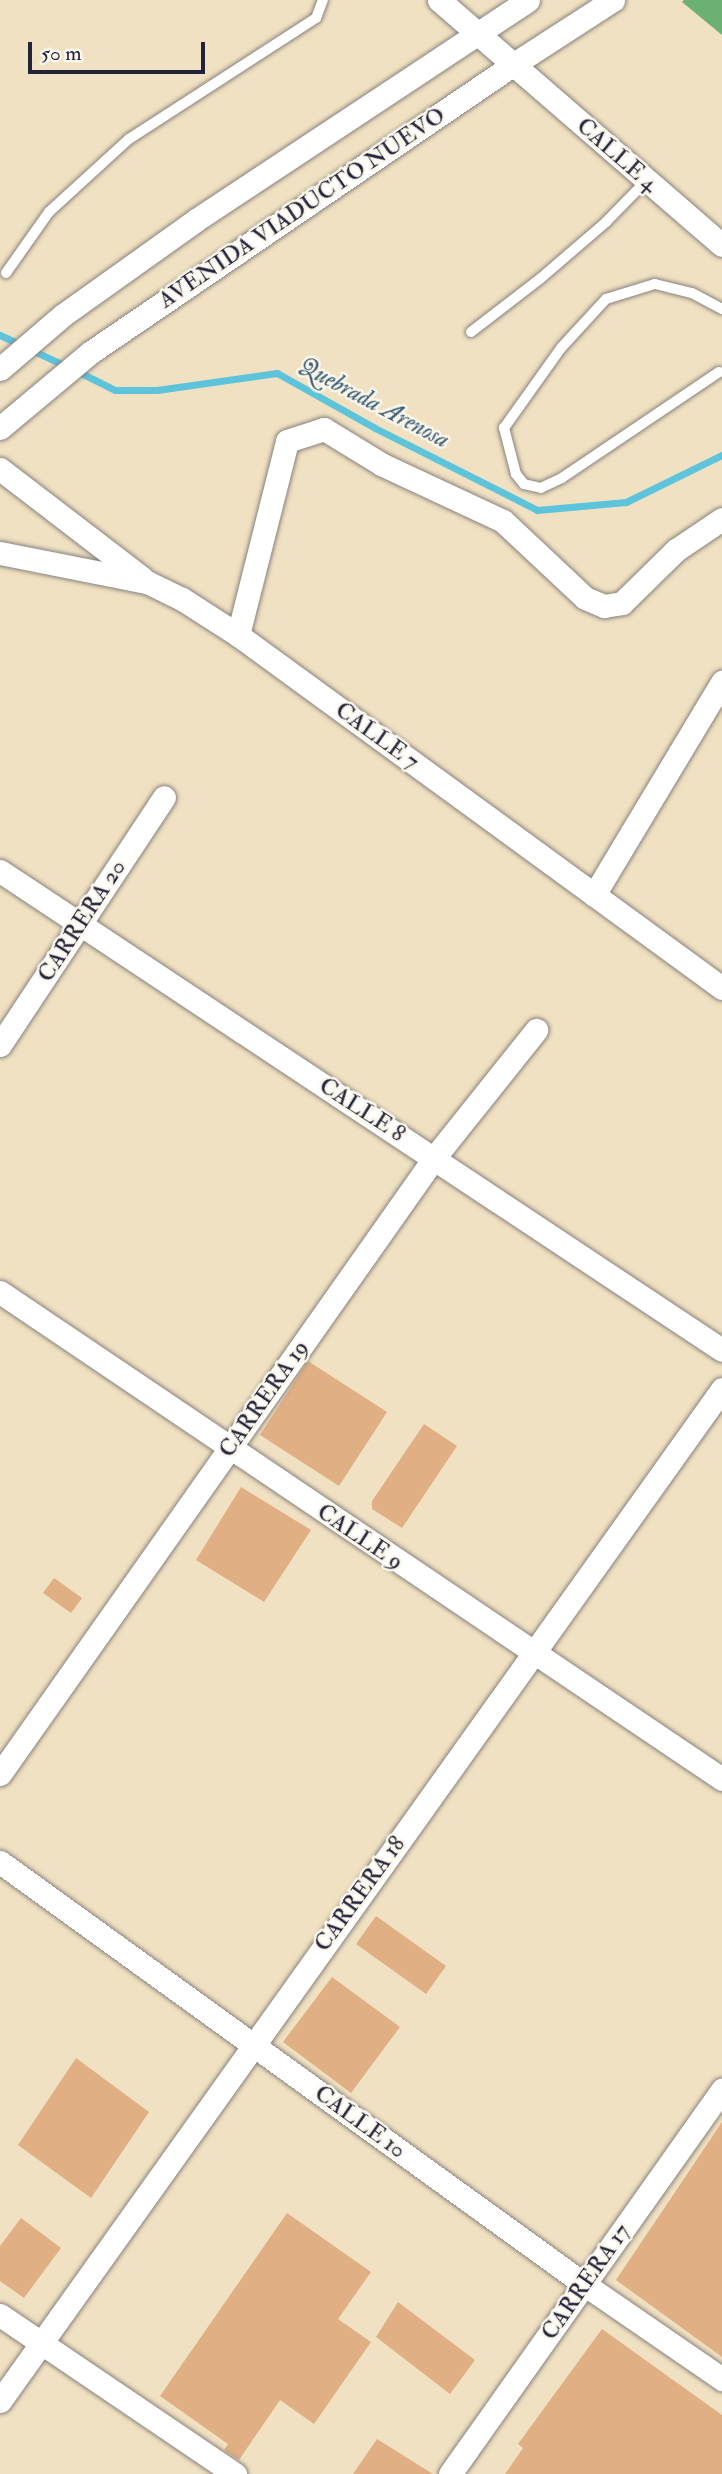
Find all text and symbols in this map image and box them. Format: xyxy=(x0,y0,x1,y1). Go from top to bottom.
scale bar xyxy=(32,28,208,72)
text: 50 m xyxy=(41,40,82,67)
street label: AVENIDA VIADUCTO NUEVO xyxy=(153,102,451,314)
street label: CALLE 4 xyxy=(571,112,663,198)
water label: Quebrada Arenosa xyxy=(294,351,454,455)
street label: CALLE 7 xyxy=(330,696,424,776)
street label: CARRERA 20 xyxy=(32,855,132,987)
street label: CALLE 8 xyxy=(314,1072,410,1148)
street label: CARRERA 19 xyxy=(213,1335,315,1463)
street label: CALLE 9 xyxy=(312,1498,408,1576)
street label: CARRERA 18 xyxy=(309,1831,411,1957)
street label: CALLE 10 xyxy=(309,2080,411,2164)
street label: CARRERA 17 xyxy=(536,2219,636,2345)

